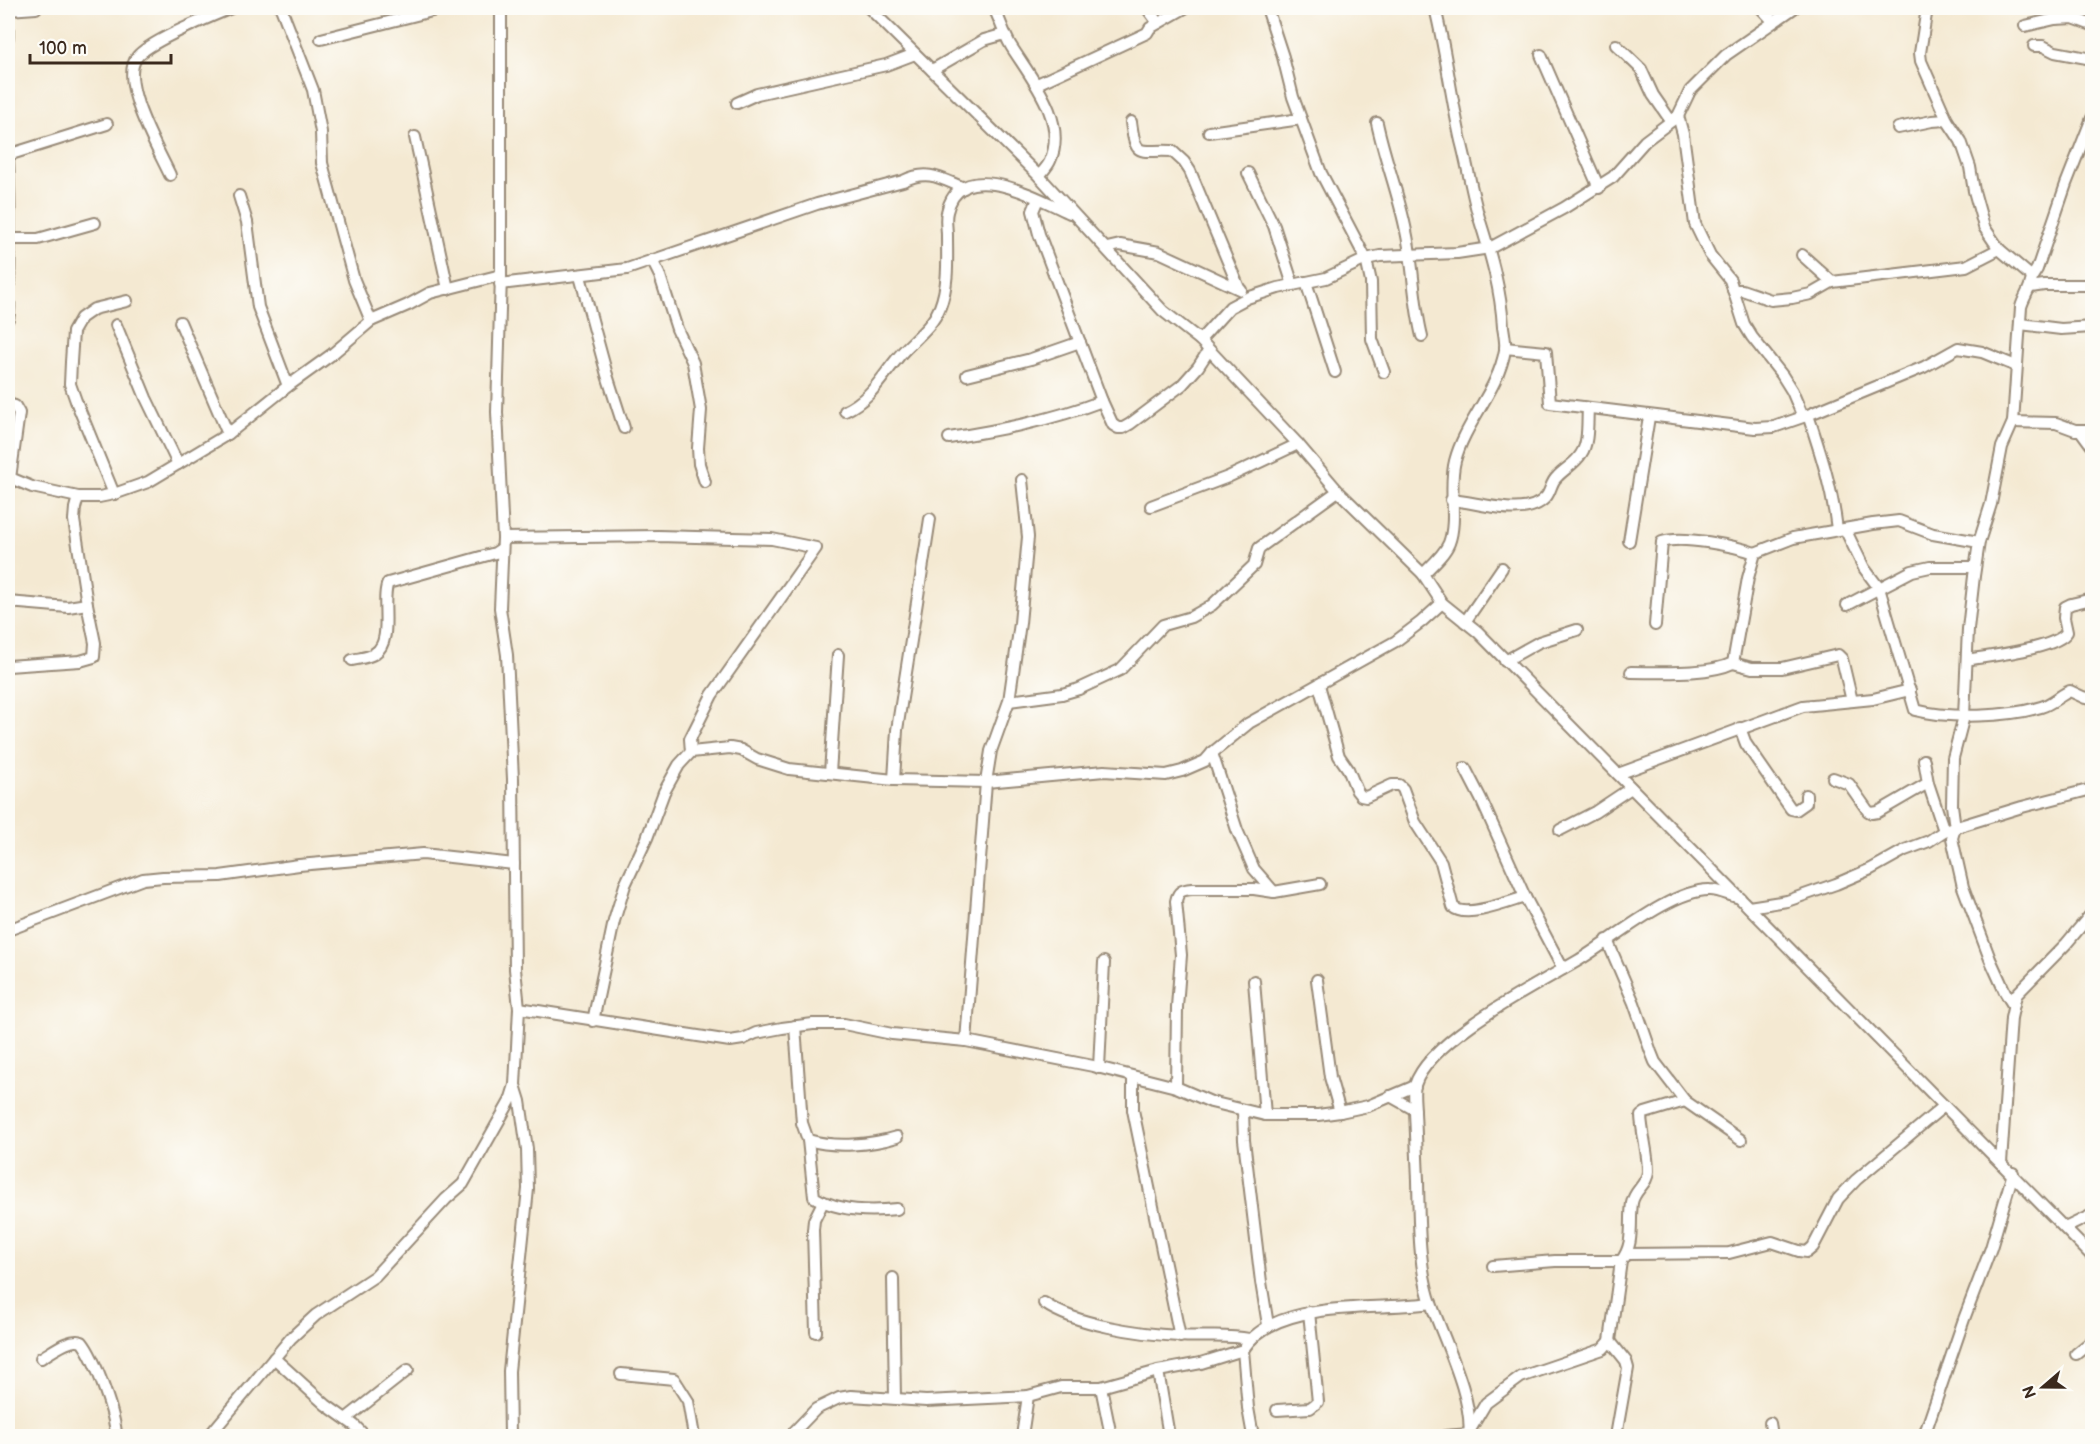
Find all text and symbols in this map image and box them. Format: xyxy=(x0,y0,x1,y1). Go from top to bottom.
scale bar xyxy=(30,27,171,65)
text: 100 m xyxy=(39,38,87,59)
north arrow xyxy=(2013,1357,2073,1417)
text: N xyxy=(2019,1383,2041,1401)

